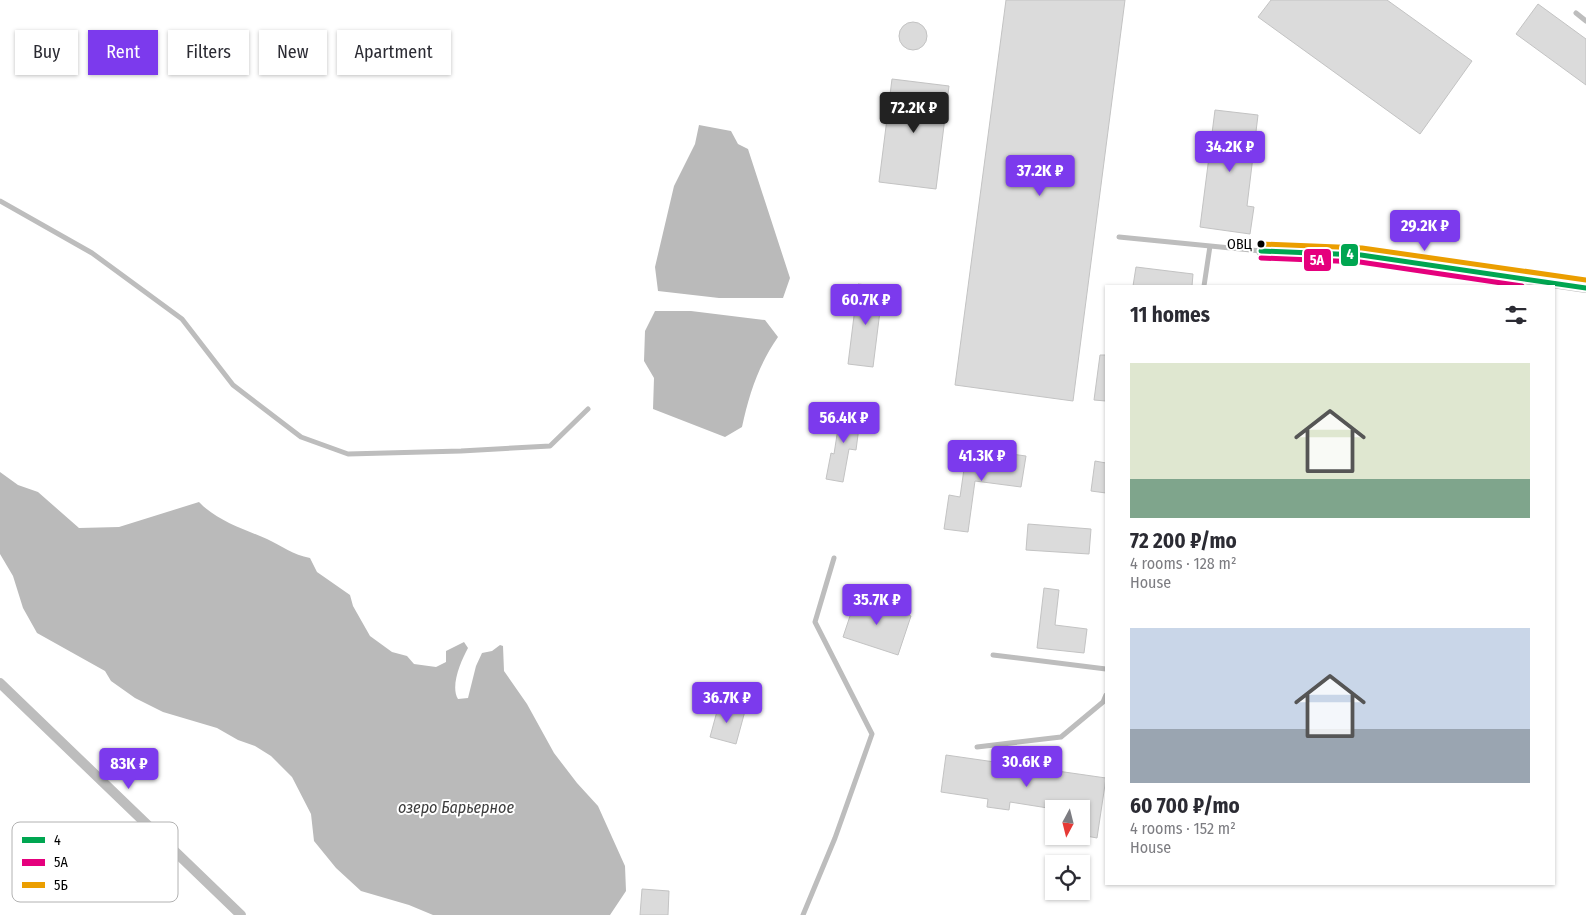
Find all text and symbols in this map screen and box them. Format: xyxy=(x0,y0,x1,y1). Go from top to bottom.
chip: Buy xyxy=(15,30,78,75)
chip: Rent xyxy=(88,30,158,75)
chip: Filters xyxy=(168,30,249,75)
chip: New xyxy=(259,30,327,75)
chip: Apartment xyxy=(337,30,451,75)
pin: 72.2K ₽ xyxy=(868,92,960,134)
text: 72.2K ₽ xyxy=(891,98,937,117)
pin: 34.2K ₽ xyxy=(1184,130,1276,173)
text: 34.2K ₽ xyxy=(1206,137,1254,156)
pin: 37.2K ₽ xyxy=(994,154,1086,197)
text: 37.2K ₽ xyxy=(1017,161,1063,180)
pin: 29.2K ₽ xyxy=(1379,210,1471,252)
text: 29.2K ₽ xyxy=(1401,216,1449,235)
place label: ОВЦ xyxy=(1227,236,1253,253)
marker: ОВЦ xyxy=(1256,239,1266,249)
line badge: 4 xyxy=(1340,243,1359,267)
text: 4 xyxy=(1346,246,1354,263)
line badge: 5А xyxy=(1303,248,1332,272)
text: 5А xyxy=(1310,252,1325,269)
pin: 60.7K ₽ xyxy=(820,284,912,326)
text: 60.7K ₽ xyxy=(842,290,890,309)
icon: filters xyxy=(1502,301,1530,329)
text: 11 homes xyxy=(1130,302,1210,328)
icon: home xyxy=(1285,396,1375,486)
pin: 56.4K ₽ xyxy=(798,402,890,444)
text: 56.4K ₽ xyxy=(819,408,869,427)
pin: 41.3K ₽ xyxy=(936,440,1028,482)
text: 41.3K ₽ xyxy=(959,446,1005,465)
text: 72 200 ₽/mo xyxy=(1130,528,1237,554)
text: 4 rooms · 128 m² xyxy=(1130,554,1237,573)
text: House xyxy=(1130,573,1171,592)
pin: 35.7K ₽ xyxy=(831,584,923,626)
text: 35.7K ₽ xyxy=(853,590,901,609)
icon: home xyxy=(1285,661,1375,751)
pin: 36.7K ₽ xyxy=(681,682,773,724)
text: 36.7K ₽ xyxy=(703,688,751,707)
pin: 30.6K ₽ xyxy=(981,746,1073,788)
pin: 83K ₽ xyxy=(94,748,164,790)
text: 30.6K ₽ xyxy=(1002,752,1052,771)
text: 83K ₽ xyxy=(110,754,148,773)
text: 60 700 ₽/mo xyxy=(1130,793,1240,819)
water label: озеро Барьерное xyxy=(398,798,514,817)
north arrow xyxy=(1045,800,1090,845)
map controls xyxy=(1045,800,1090,900)
text: 4 rooms · 152 m² xyxy=(1130,819,1236,838)
legend xyxy=(12,822,178,902)
text: 4 xyxy=(54,832,61,849)
text: House xyxy=(1130,838,1171,857)
text: 5А xyxy=(54,854,68,871)
button: locate xyxy=(1045,855,1090,900)
text: 5Б xyxy=(54,877,68,894)

